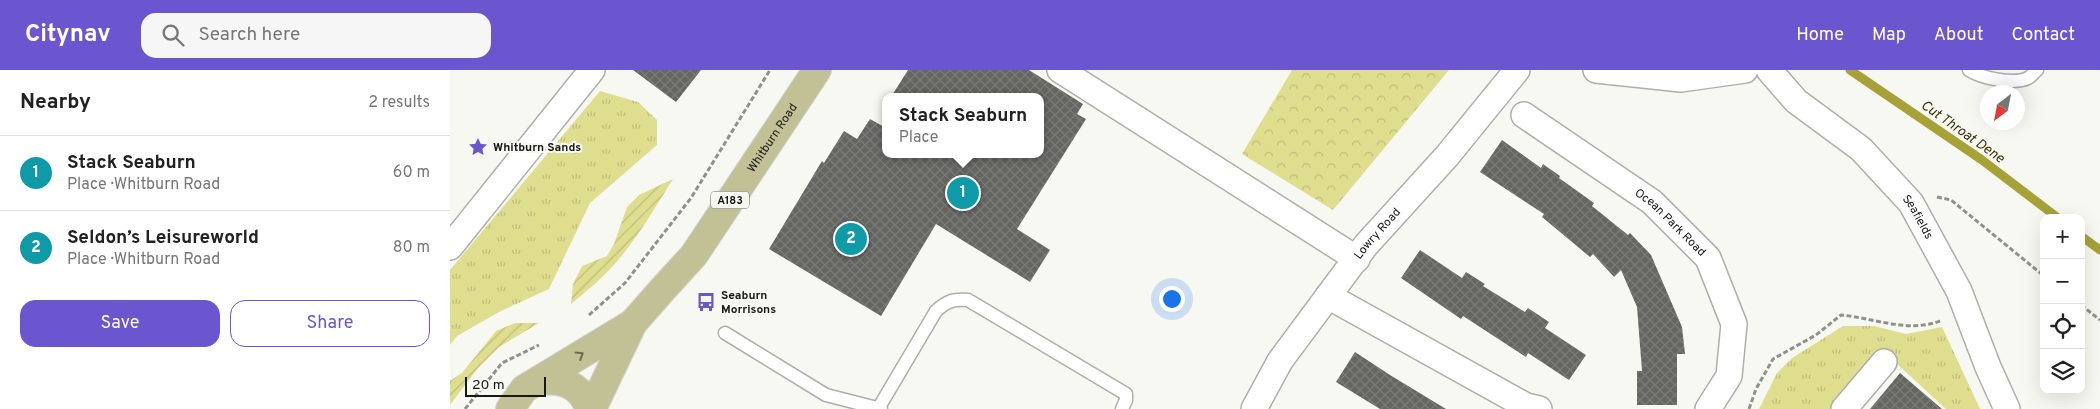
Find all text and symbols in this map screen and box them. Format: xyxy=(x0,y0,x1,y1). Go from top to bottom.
search box xyxy=(141,13,491,58)
text: Citynav xyxy=(25,20,111,50)
icon: search xyxy=(159,21,187,49)
text: Search here xyxy=(199,23,300,47)
text: Home xyxy=(1796,24,1844,47)
text: Map xyxy=(1872,24,1906,47)
text: About xyxy=(1934,24,1983,47)
text: Contact xyxy=(2011,24,2075,47)
north arrow xyxy=(1980,85,2025,130)
text: Nearby xyxy=(20,89,91,116)
text: 2 results xyxy=(368,93,430,113)
popup xyxy=(882,93,1044,158)
water label: Cut Throat Dene xyxy=(1917,97,2008,168)
street label: Whitburn Road xyxy=(744,101,802,176)
text: Stack Seaburn xyxy=(899,104,1027,128)
text: Place xyxy=(899,128,938,148)
place icon: Whitburn Sands xyxy=(467,136,489,158)
place label: Whitburn Sands xyxy=(493,140,581,156)
text: Stack Seaburn xyxy=(67,151,196,175)
text: 1 xyxy=(33,163,39,183)
text: 60 m xyxy=(393,163,430,183)
pin: 1 xyxy=(947,174,979,212)
text: Place · Whitburn Road xyxy=(67,175,220,195)
street label: Ocean Park Road xyxy=(1631,185,1709,260)
road number: A183 xyxy=(711,192,749,208)
street label: Seafields xyxy=(1898,192,1936,242)
street label: Lowry Road xyxy=(1351,205,1405,263)
map controls xyxy=(2040,214,2085,394)
button: + xyxy=(2040,214,2085,259)
pin: 2 xyxy=(835,220,867,258)
text: Seldon’s Leisureworld xyxy=(67,226,259,250)
text: 2 xyxy=(31,238,41,258)
text: 80 m xyxy=(393,238,430,258)
text: Place · Whitburn Road xyxy=(67,250,220,270)
button: − xyxy=(2040,259,2085,304)
your location xyxy=(1159,286,1185,312)
place label: Seaburn Morrisons xyxy=(721,288,776,318)
bus stop icon: Seaburn Morrisons xyxy=(695,291,717,313)
button: Save xyxy=(20,300,220,347)
button: Share xyxy=(230,300,430,347)
button: locate xyxy=(2040,304,2085,349)
button: layers xyxy=(2040,349,2085,394)
one-way arrow xyxy=(575,352,584,361)
scale bar xyxy=(465,374,546,397)
text: 20 m xyxy=(472,377,505,394)

